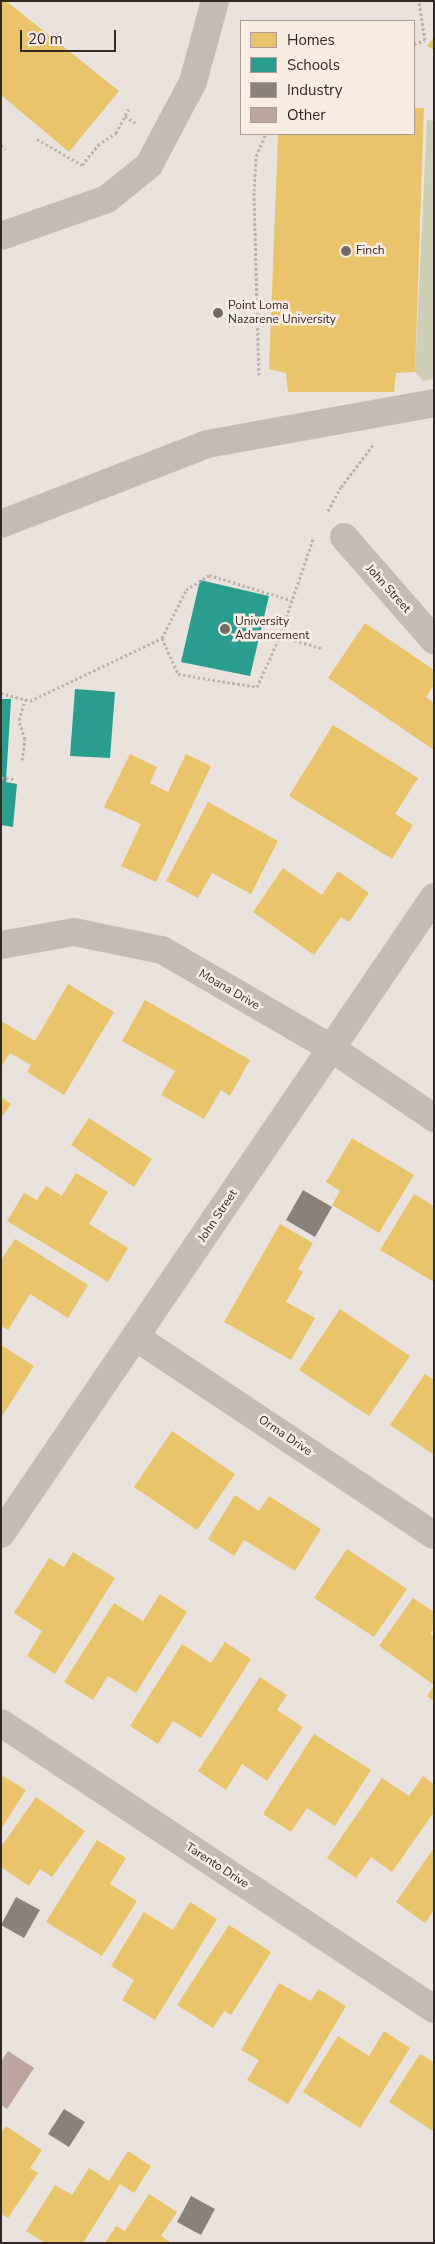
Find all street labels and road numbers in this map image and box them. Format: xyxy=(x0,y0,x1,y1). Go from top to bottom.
street label: John Street xyxy=(363,562,413,616)
street label: Moana Drive xyxy=(196,967,262,1013)
street label: John Street xyxy=(195,1187,241,1245)
street label: Orma Drive xyxy=(255,1413,315,1459)
street label: Tarento Drive xyxy=(183,1840,251,1892)

